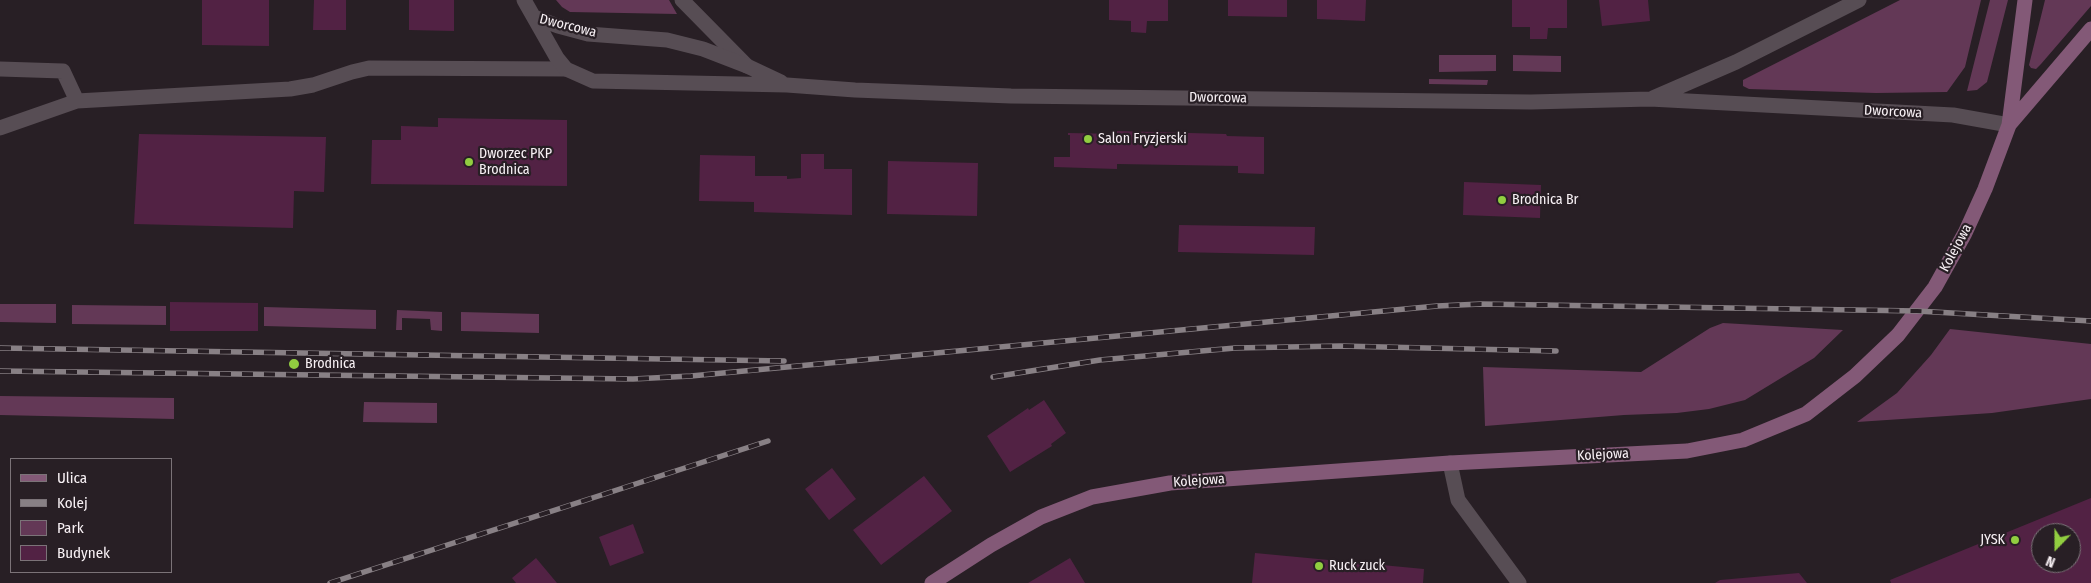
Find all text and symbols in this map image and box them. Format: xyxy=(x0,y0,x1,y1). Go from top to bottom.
street label: Dworcowa xyxy=(538,11,598,41)
street label: Dworcowa xyxy=(1189,89,1247,107)
street label: Dworcowa xyxy=(1864,102,1922,122)
place label: Salon Fryzjerski xyxy=(1098,131,1187,147)
marker: Salon Fryzjerski xyxy=(1082,133,1094,145)
place label: Dworzec PKP Brodnica xyxy=(479,146,552,178)
marker: Dworzec PKP Brodnica xyxy=(463,156,475,168)
place label: Brodnica Br xyxy=(1512,192,1578,208)
marker: Brodnica Br xyxy=(1496,194,1508,206)
street label: Kolejowa xyxy=(1936,221,1976,275)
place label: Brodnica xyxy=(305,356,356,372)
marker: Brodnica xyxy=(287,357,301,371)
street label: Kolejowa xyxy=(1577,445,1629,465)
legend xyxy=(10,458,172,573)
text: Ulica xyxy=(57,469,87,487)
street label: Kolejowa xyxy=(1173,471,1225,491)
text: Kolej xyxy=(57,494,88,512)
text: Park xyxy=(57,519,84,537)
north arrow xyxy=(2031,523,2081,573)
place label: JYSK xyxy=(1980,532,2005,548)
marker: JYSK xyxy=(2009,534,2021,546)
text: Budynek xyxy=(57,544,110,562)
text: N xyxy=(2044,552,2058,571)
place label: Ruck zuck xyxy=(1329,558,1385,574)
marker: Ruck zuck xyxy=(1313,560,1325,572)

